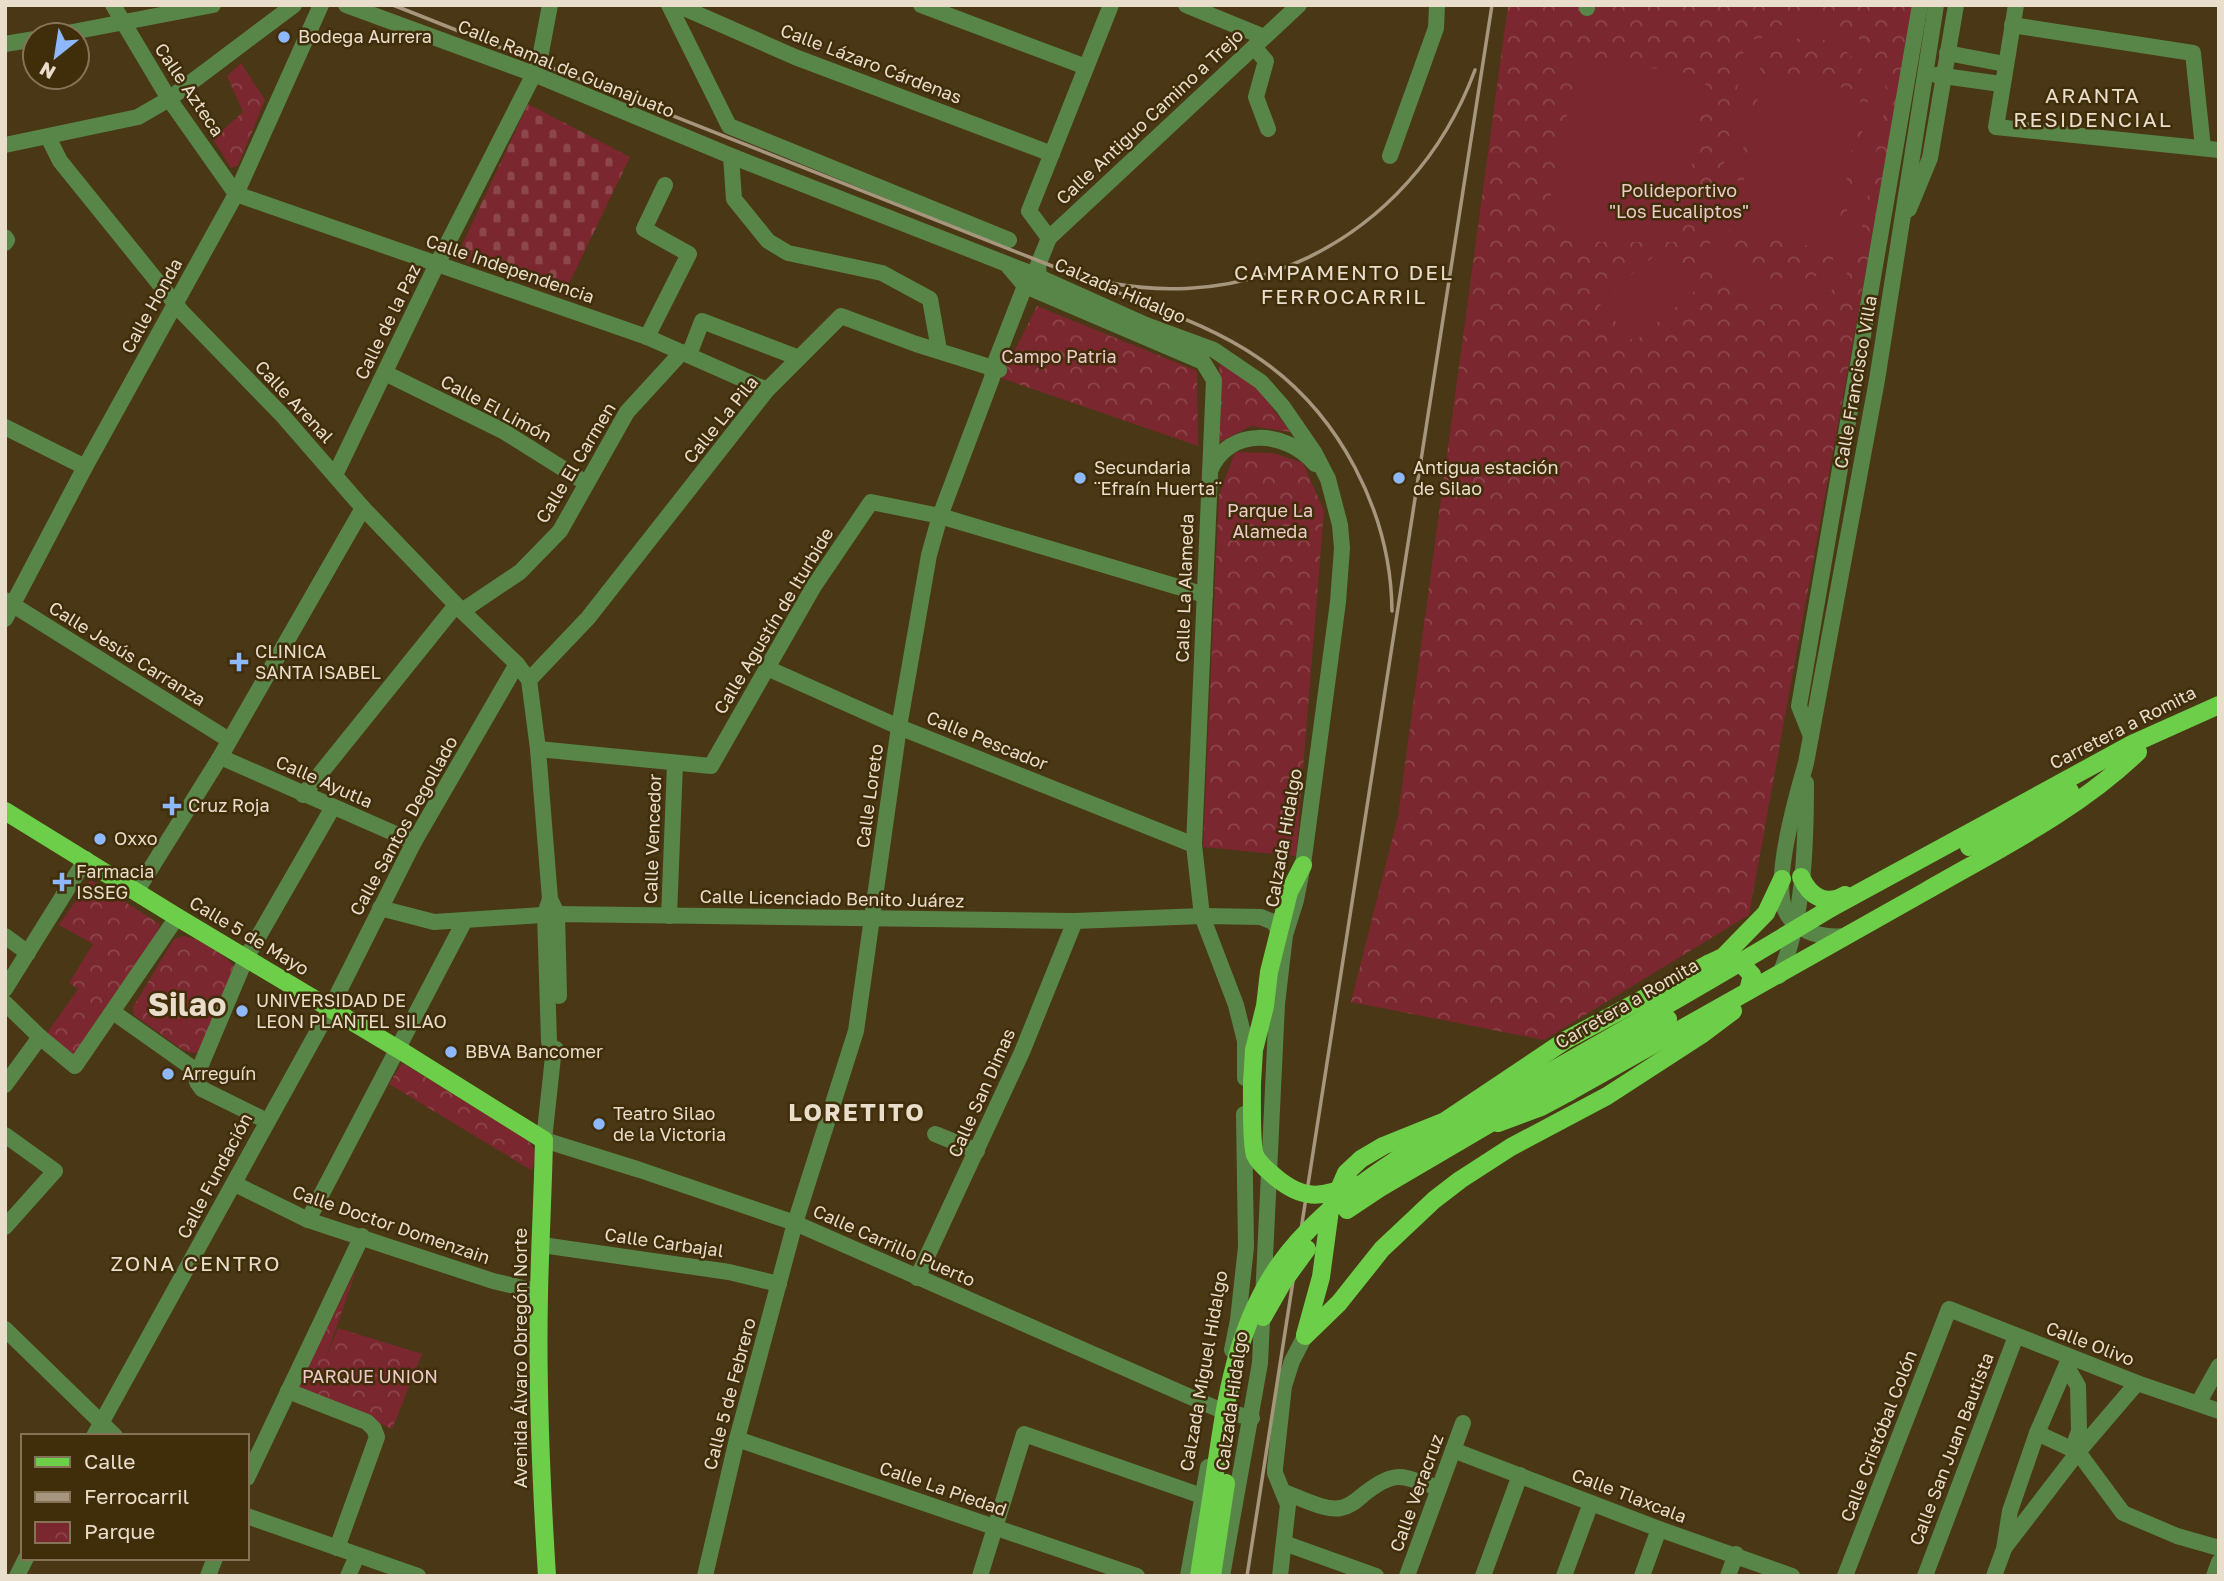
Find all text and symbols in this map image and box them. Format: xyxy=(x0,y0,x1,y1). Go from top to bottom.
street label: Calle Ramal de Guanajuato xyxy=(455,14,678,122)
street label: Calle Lázaro Cárdenas xyxy=(778,18,965,108)
north arrow xyxy=(21,21,91,91)
street label: Calle Antiguo Camino a Trejo xyxy=(1051,24,1247,209)
place label: Bodega Aurrera xyxy=(298,25,432,47)
marker: Bodega Aurrera xyxy=(276,29,292,45)
street label: Calle Azteca xyxy=(150,38,229,140)
text: N xyxy=(35,58,59,85)
district label: ARANTA RESIDENCIAL xyxy=(2013,82,2173,132)
park label: Polideportivo "Los Eucaliptos" xyxy=(1609,179,1749,222)
street label: Calle Independencia xyxy=(423,229,598,307)
street label: Calzada Hidalgo xyxy=(1051,252,1189,328)
street label: Calle Honda xyxy=(116,254,186,357)
district label: CAMPAMENTO DEL FERROCARRIL xyxy=(1234,259,1454,309)
street label: Calle de la Paz xyxy=(350,260,425,383)
street label: Calle Francisco Villa xyxy=(1829,294,1881,470)
park label: Campo Patria xyxy=(1001,345,1117,367)
street label: Calle Arenal xyxy=(251,355,339,447)
street label: Calle El Limón xyxy=(437,370,556,447)
street label: Calle La Pila xyxy=(678,371,762,468)
street label: Calle El Carmen xyxy=(530,398,620,527)
place label: Secundaria ¨Efraín Huerta¨ xyxy=(1094,456,1222,499)
place label: Antigua estación de Silao xyxy=(1413,456,1558,499)
marker: Secundaria ¨Efraín Huerta¨ xyxy=(1072,470,1088,486)
marker: Antigua estación de Silao xyxy=(1391,470,1407,486)
park label: Parque La Alameda xyxy=(1227,499,1313,542)
street label: Calle La Alameda xyxy=(1170,513,1198,663)
street label: Calle Agustín de Iturbide xyxy=(709,523,838,718)
street label: Calle Jesús Carranza xyxy=(45,596,210,710)
place label: CLINICA SANTA ISABEL xyxy=(255,640,381,683)
marker: CLINICA SANTA ISABEL xyxy=(229,652,249,672)
street label: Carretera a Romita xyxy=(2046,681,2199,774)
street label: Calle Pescador xyxy=(923,706,1051,774)
street label: Calle Santos Degollado xyxy=(345,732,462,919)
street label: Calle Loreto xyxy=(851,742,887,849)
street label: Calle Ayutla xyxy=(273,750,376,812)
street label: Calzada Hidalgo xyxy=(1260,767,1306,909)
street label: Calle Vencedor xyxy=(639,773,665,904)
place label: Cruz Roja xyxy=(188,794,270,816)
marker: Cruz Roja xyxy=(162,796,182,816)
place label: Oxxo xyxy=(114,827,158,849)
marker: Oxxo xyxy=(92,831,108,847)
place label: Farmacia ISSEG xyxy=(76,860,154,903)
marker: Farmacia ISSEG xyxy=(54,874,70,890)
street label: Calle Licenciado Benito Juárez xyxy=(700,885,965,911)
street label: Calle 5 de Mayo xyxy=(186,891,313,979)
street label: Carretera a Romita xyxy=(1551,953,1702,1053)
district label: Silao xyxy=(148,985,226,1023)
place label: UNIVERSIDAD DE LEON PLANTEL SILAO xyxy=(256,989,447,1032)
marker: UNIVERSIDAD DE LEON PLANTEL SILAO xyxy=(234,1003,250,1019)
street label: Calle San Dimas xyxy=(943,1025,1019,1161)
place label: BBVA Bancomer xyxy=(465,1040,603,1062)
marker: BBVA Bancomer xyxy=(443,1044,459,1060)
place label: Arreguín xyxy=(182,1062,256,1084)
marker: Arreguín xyxy=(160,1066,176,1082)
district label: LORETITO xyxy=(788,1097,926,1126)
place label: Teatro Silao de la Victoria xyxy=(613,1102,726,1145)
street label: Calle Fundación xyxy=(172,1109,256,1242)
marker: Teatro Silao de la Victoria xyxy=(591,1116,607,1132)
street label: Calle Doctor Domenzain xyxy=(290,1180,493,1268)
street label: Calle Carrillo Puerto xyxy=(810,1199,979,1291)
street label: Calle Carbajal xyxy=(603,1223,725,1261)
street label: Avenida Álvaro Obregón Norte xyxy=(509,1228,531,1488)
district label: ZONA CENTRO xyxy=(110,1250,282,1276)
street label: Calzada Miguel Hidalgo xyxy=(1175,1269,1232,1473)
street label: Calle 5 de Febrero xyxy=(698,1315,760,1472)
street label: Calle Olivo xyxy=(2043,1316,2138,1370)
street label: Calzada Hidalgo xyxy=(1210,1330,1252,1472)
street label: Calle Cristóbal Colón xyxy=(1835,1347,1921,1525)
street label: Calle San Juan Bautista xyxy=(1904,1349,1998,1548)
park label: PARQUE UNION xyxy=(302,1365,438,1387)
street label: Calle Veracruz xyxy=(1385,1431,1448,1555)
legend xyxy=(21,1434,248,1560)
text: Calle xyxy=(84,1448,136,1474)
street label: Calle La Piedad xyxy=(877,1456,1010,1520)
street label: Calle Tlaxcala xyxy=(1569,1463,1690,1527)
text: Ferrocarril xyxy=(84,1483,189,1509)
text: Parque xyxy=(84,1518,155,1544)

